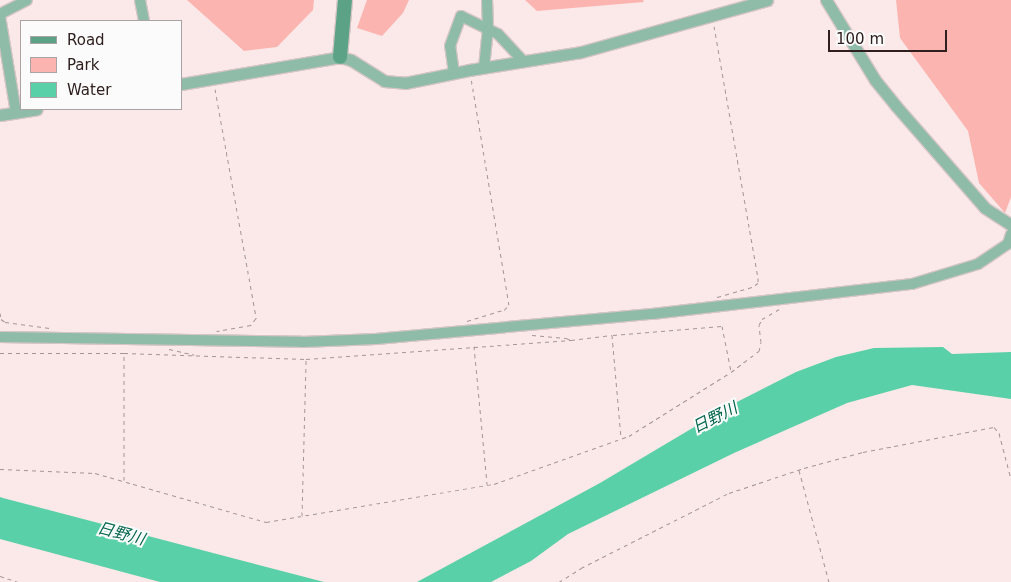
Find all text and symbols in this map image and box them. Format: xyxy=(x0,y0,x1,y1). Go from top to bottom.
legend xyxy=(20,20,182,110)
scale bar xyxy=(831,20,950,52)
text: 100 m xyxy=(836,30,884,48)
text: Road xyxy=(67,31,105,49)
text: Park xyxy=(67,56,99,74)
text: Water xyxy=(67,81,111,99)
water label: 日野川 xyxy=(689,399,741,437)
water label: 日野川 xyxy=(95,519,147,549)

